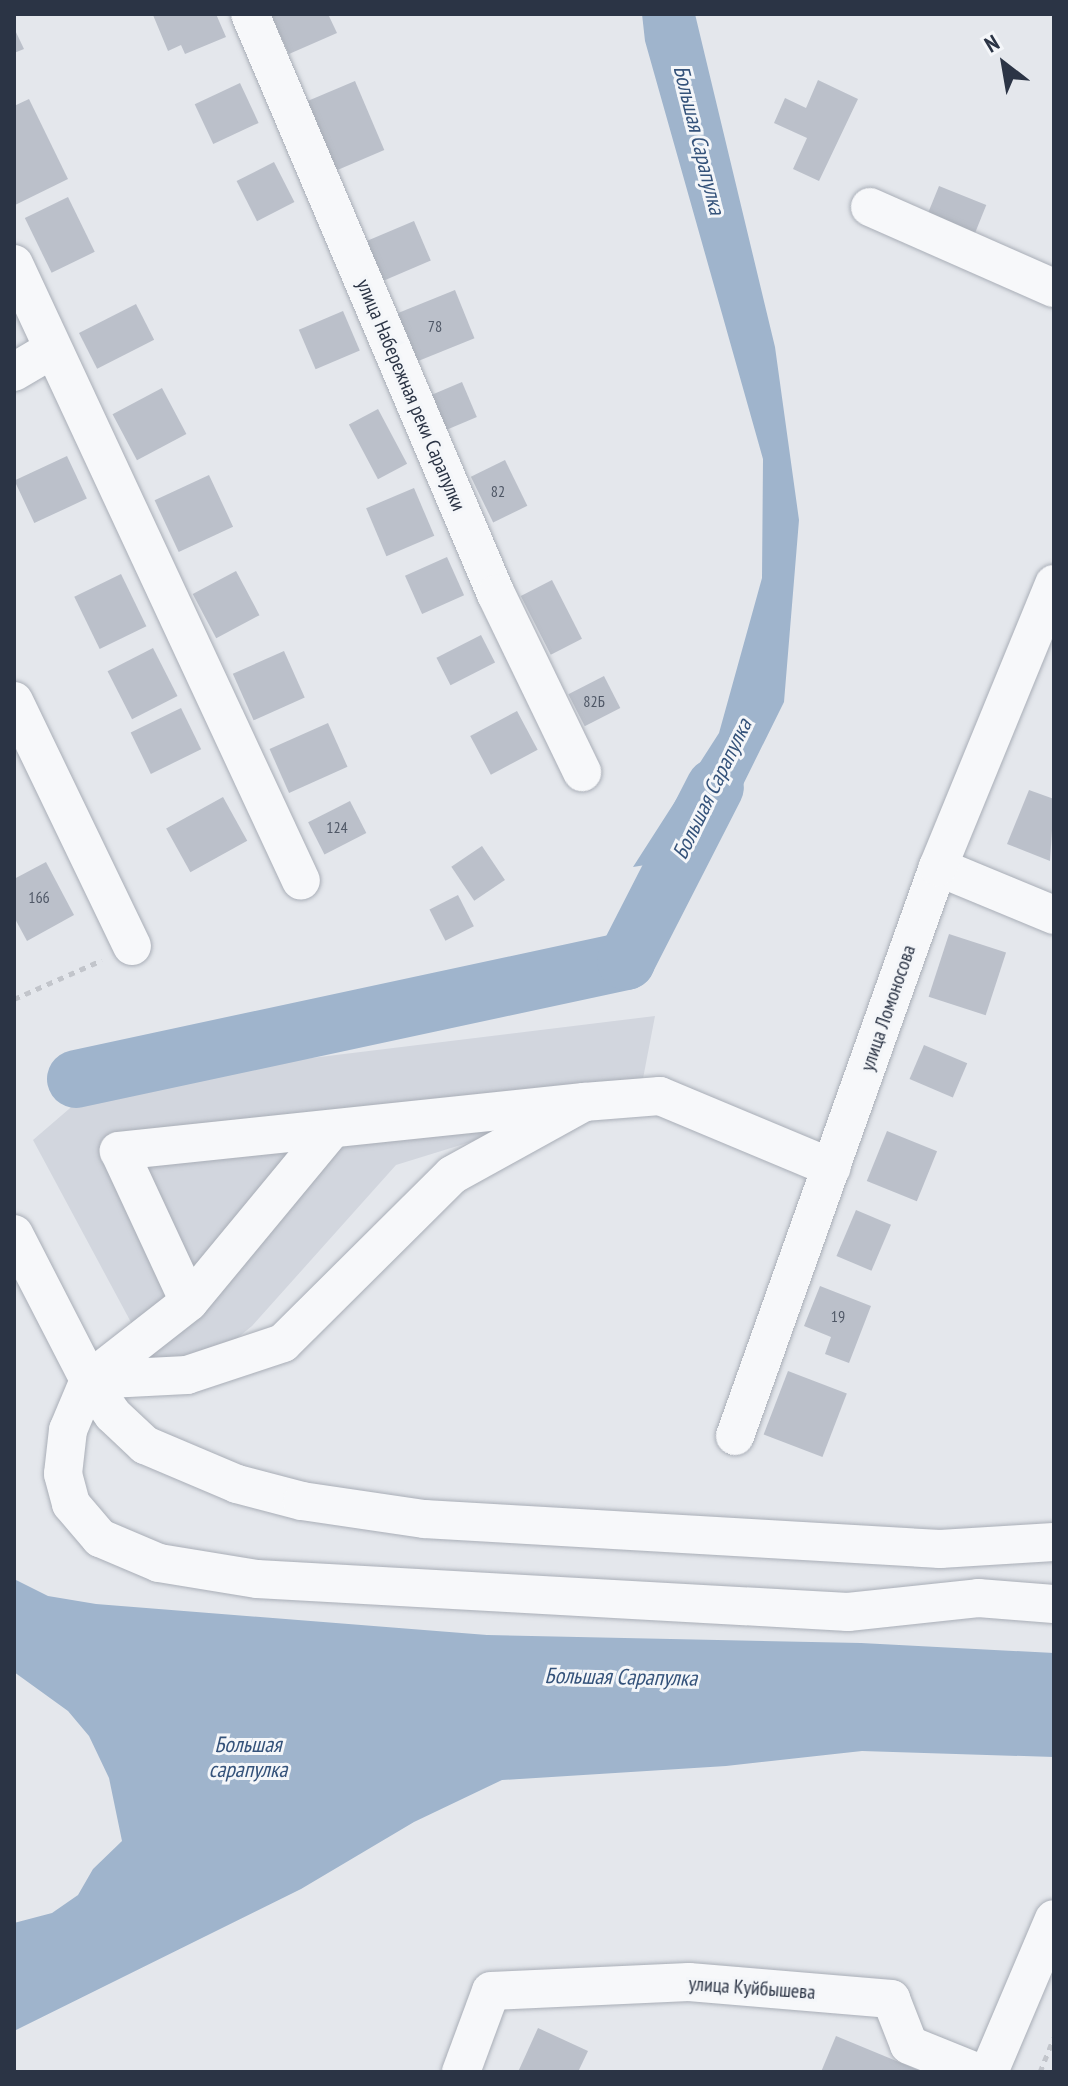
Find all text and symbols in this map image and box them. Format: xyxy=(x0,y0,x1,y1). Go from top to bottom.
north arrow xyxy=(964,24,1044,104)
text: N xyxy=(979,28,1004,58)
water label: Большая Сарапулка xyxy=(668,63,730,217)
street label: улица Набережная реки Сарапулки xyxy=(351,276,471,514)
house number: 78 xyxy=(428,316,442,336)
house number: 82 xyxy=(491,481,505,501)
house number: 82Б xyxy=(583,691,605,711)
water label: Большая Сарапулка xyxy=(667,715,757,863)
house number: 124 xyxy=(326,817,348,837)
house number: 166 xyxy=(28,887,50,907)
street label: улица Ломоносова xyxy=(855,942,921,1074)
house number: 19 xyxy=(831,1306,845,1326)
water label: Большая Сарапулка xyxy=(545,1662,697,1692)
water label: Большая сарапулка xyxy=(209,1731,287,1782)
street label: улица Куйбышева xyxy=(688,1972,816,2004)

